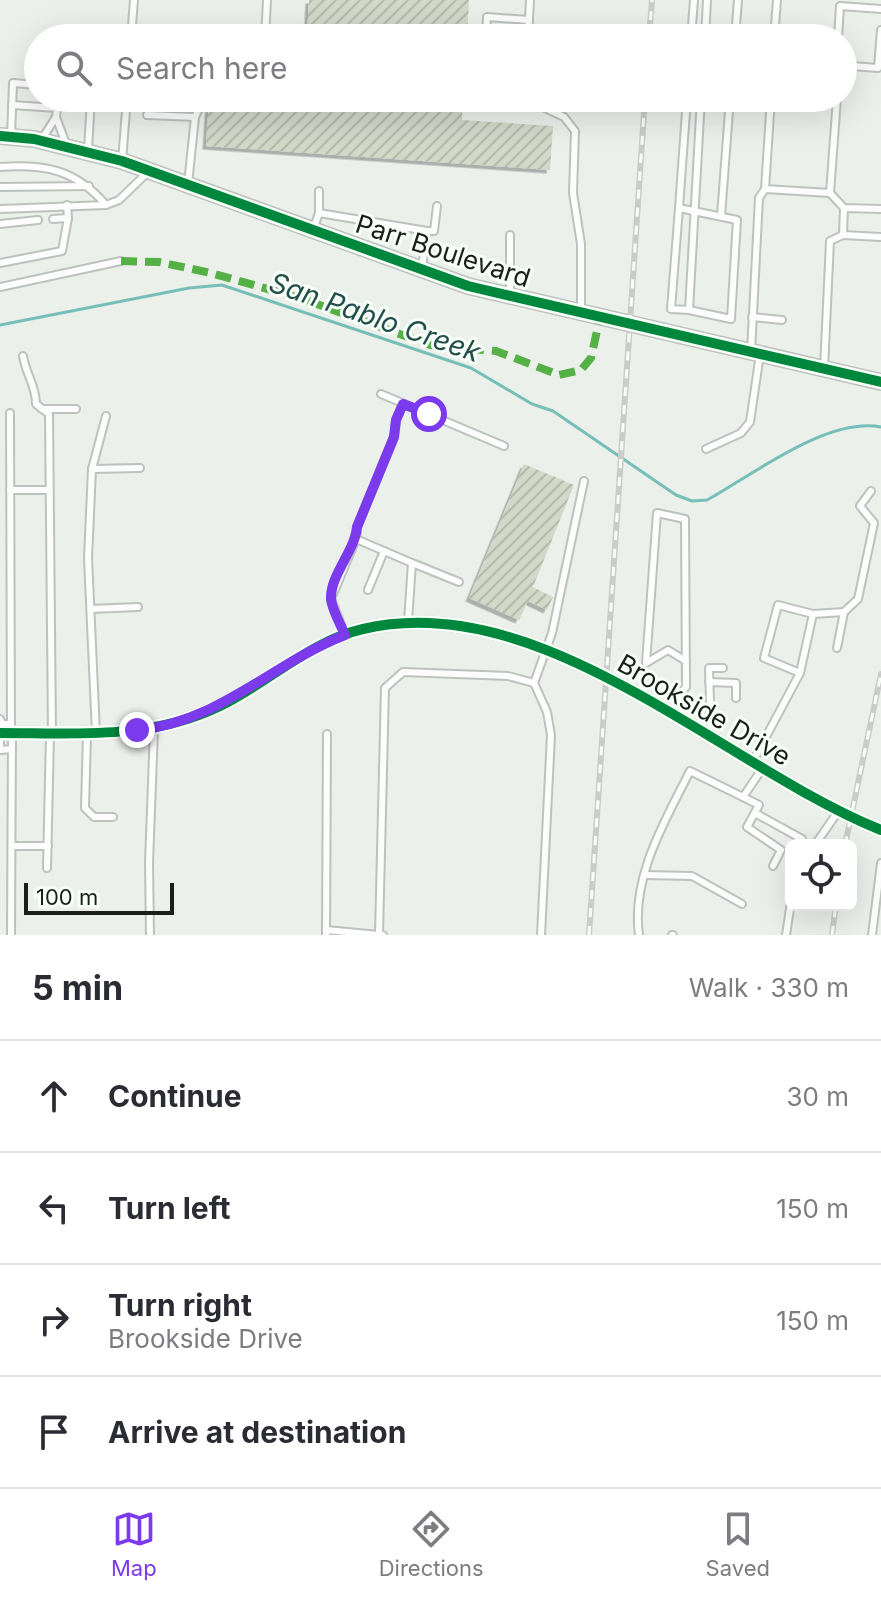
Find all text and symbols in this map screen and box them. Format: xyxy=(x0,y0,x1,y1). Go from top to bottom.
search box xyxy=(24,24,857,112)
icon: search xyxy=(52,46,96,90)
text: Search here xyxy=(116,50,288,86)
street label: Parr Boulevard xyxy=(352,208,534,293)
water label: San Pablo Creek xyxy=(265,265,486,369)
route start xyxy=(411,396,447,432)
street label: Brookside Drive xyxy=(612,647,796,772)
route end xyxy=(119,712,155,748)
map controls xyxy=(785,839,857,911)
button: locate xyxy=(785,839,857,911)
scale bar xyxy=(24,879,174,915)
text: 100 m xyxy=(36,884,98,910)
text: 5 min xyxy=(32,967,123,1008)
text: Walk · 330 m xyxy=(689,972,849,1003)
icon: ahead xyxy=(32,1074,76,1118)
text: Continue xyxy=(108,1078,242,1114)
text: 30 m xyxy=(786,1081,849,1112)
icon: left xyxy=(32,1186,76,1230)
text: Turn left xyxy=(108,1190,230,1226)
text: 150 m xyxy=(776,1193,849,1224)
text: Turn right xyxy=(108,1287,252,1323)
icon: right xyxy=(32,1298,76,1342)
text: 150 m xyxy=(776,1305,849,1336)
text: Brookside Drive xyxy=(108,1323,303,1354)
icon: arrive xyxy=(32,1410,76,1454)
text: Arrive at destination xyxy=(108,1414,406,1450)
tab: Map xyxy=(111,1507,157,1581)
tab: Directions xyxy=(379,1507,484,1581)
tab: Saved xyxy=(706,1507,770,1581)

